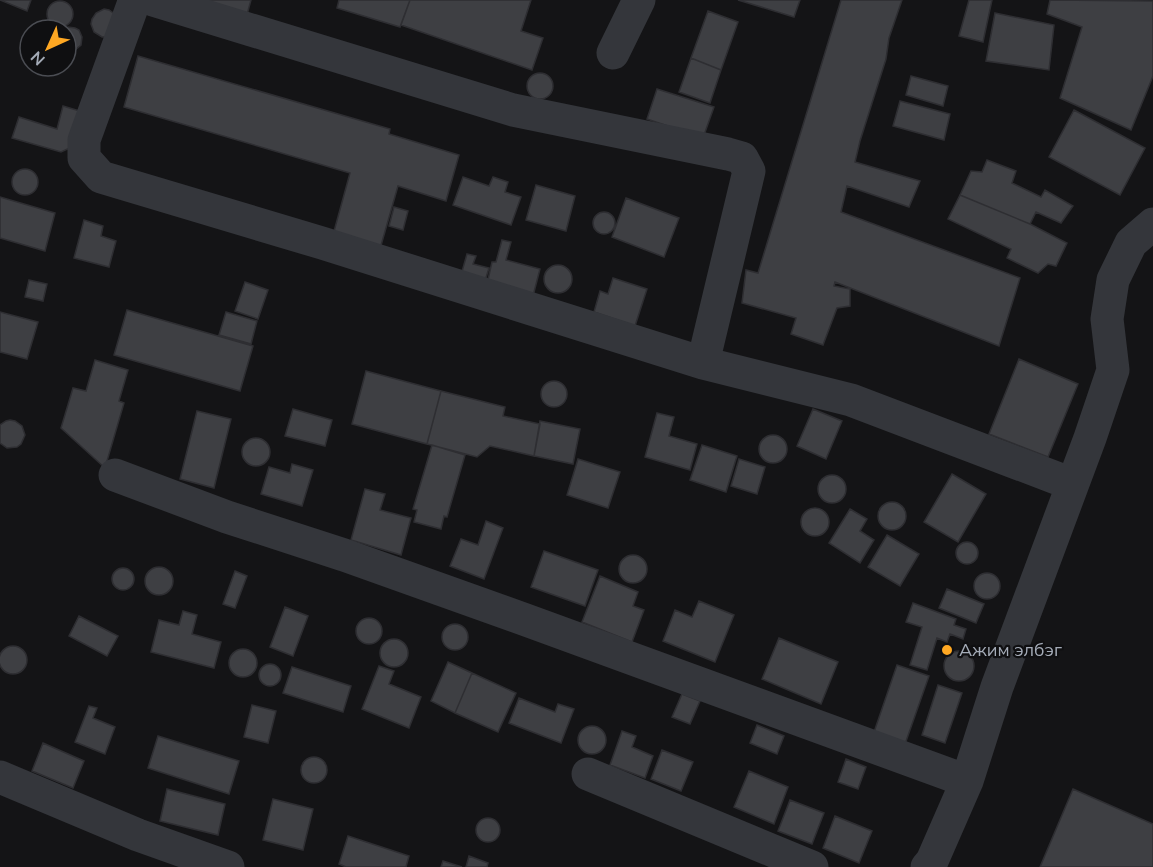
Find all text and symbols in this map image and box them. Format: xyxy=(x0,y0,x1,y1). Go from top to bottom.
north arrow xyxy=(18,18,78,78)
text: N xyxy=(26,47,49,70)
place label: Ажим элбэг xyxy=(959,638,1062,661)
marker: Ажим элбэг xyxy=(940,643,954,657)

